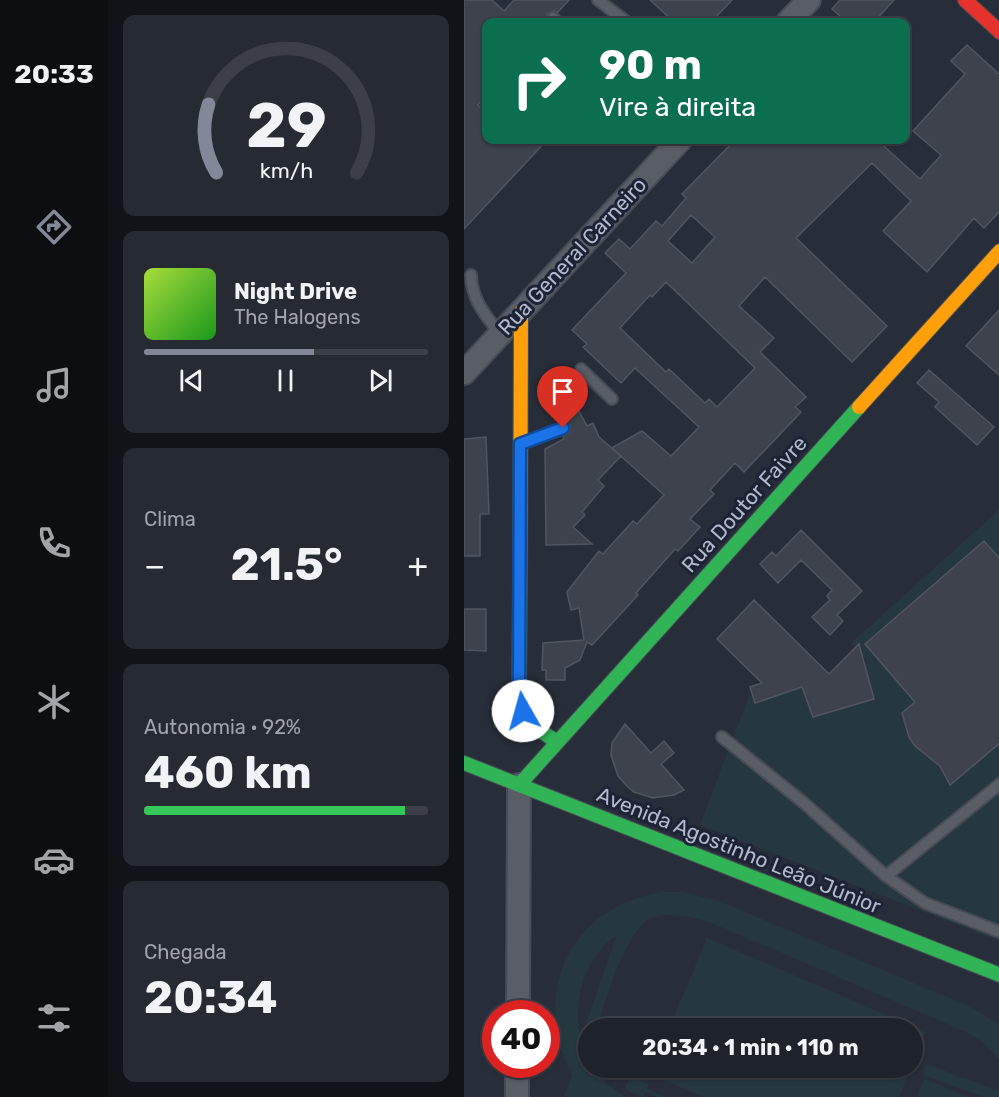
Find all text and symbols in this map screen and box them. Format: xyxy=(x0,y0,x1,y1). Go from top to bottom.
text: 90 m xyxy=(599,40,702,90)
icon: right xyxy=(500,42,578,120)
text: 20:33 xyxy=(14,58,94,90)
text: 29 xyxy=(246,89,326,163)
text: Vire à direita xyxy=(599,91,756,123)
text: km/h xyxy=(259,158,313,183)
street label: Rua General Carneiro xyxy=(493,172,651,340)
icon: directions xyxy=(33,206,75,248)
text: Night Drive xyxy=(234,278,357,305)
text: The Halogens xyxy=(234,305,361,329)
icon: music xyxy=(33,364,75,406)
icon: previous xyxy=(175,364,208,397)
icon: pause xyxy=(269,364,302,397)
icon: next xyxy=(364,364,397,397)
pin xyxy=(537,366,588,428)
icon: arrive xyxy=(546,375,579,408)
street label: Rua Doutor Faivre xyxy=(676,431,812,577)
text: Clima xyxy=(144,507,196,531)
icon: phone xyxy=(33,522,75,564)
text: 21.5° xyxy=(230,538,342,591)
text: − xyxy=(144,546,165,585)
text: + xyxy=(407,546,428,585)
position arrow xyxy=(491,679,555,743)
icon: climate xyxy=(33,681,75,723)
text: Autonomia · 92% xyxy=(144,715,301,739)
text: 460 km xyxy=(144,746,312,799)
street label: Avenida Agostinho Leão Júnior xyxy=(593,781,885,919)
icon: car xyxy=(33,839,75,881)
text: Chegada xyxy=(144,940,227,964)
text: 20:34 xyxy=(144,971,277,1024)
icon: filters xyxy=(33,997,75,1039)
speed limit sign: 40 xyxy=(482,1000,560,1078)
text: 20:34 · 1 min · 110 m xyxy=(642,1034,859,1061)

